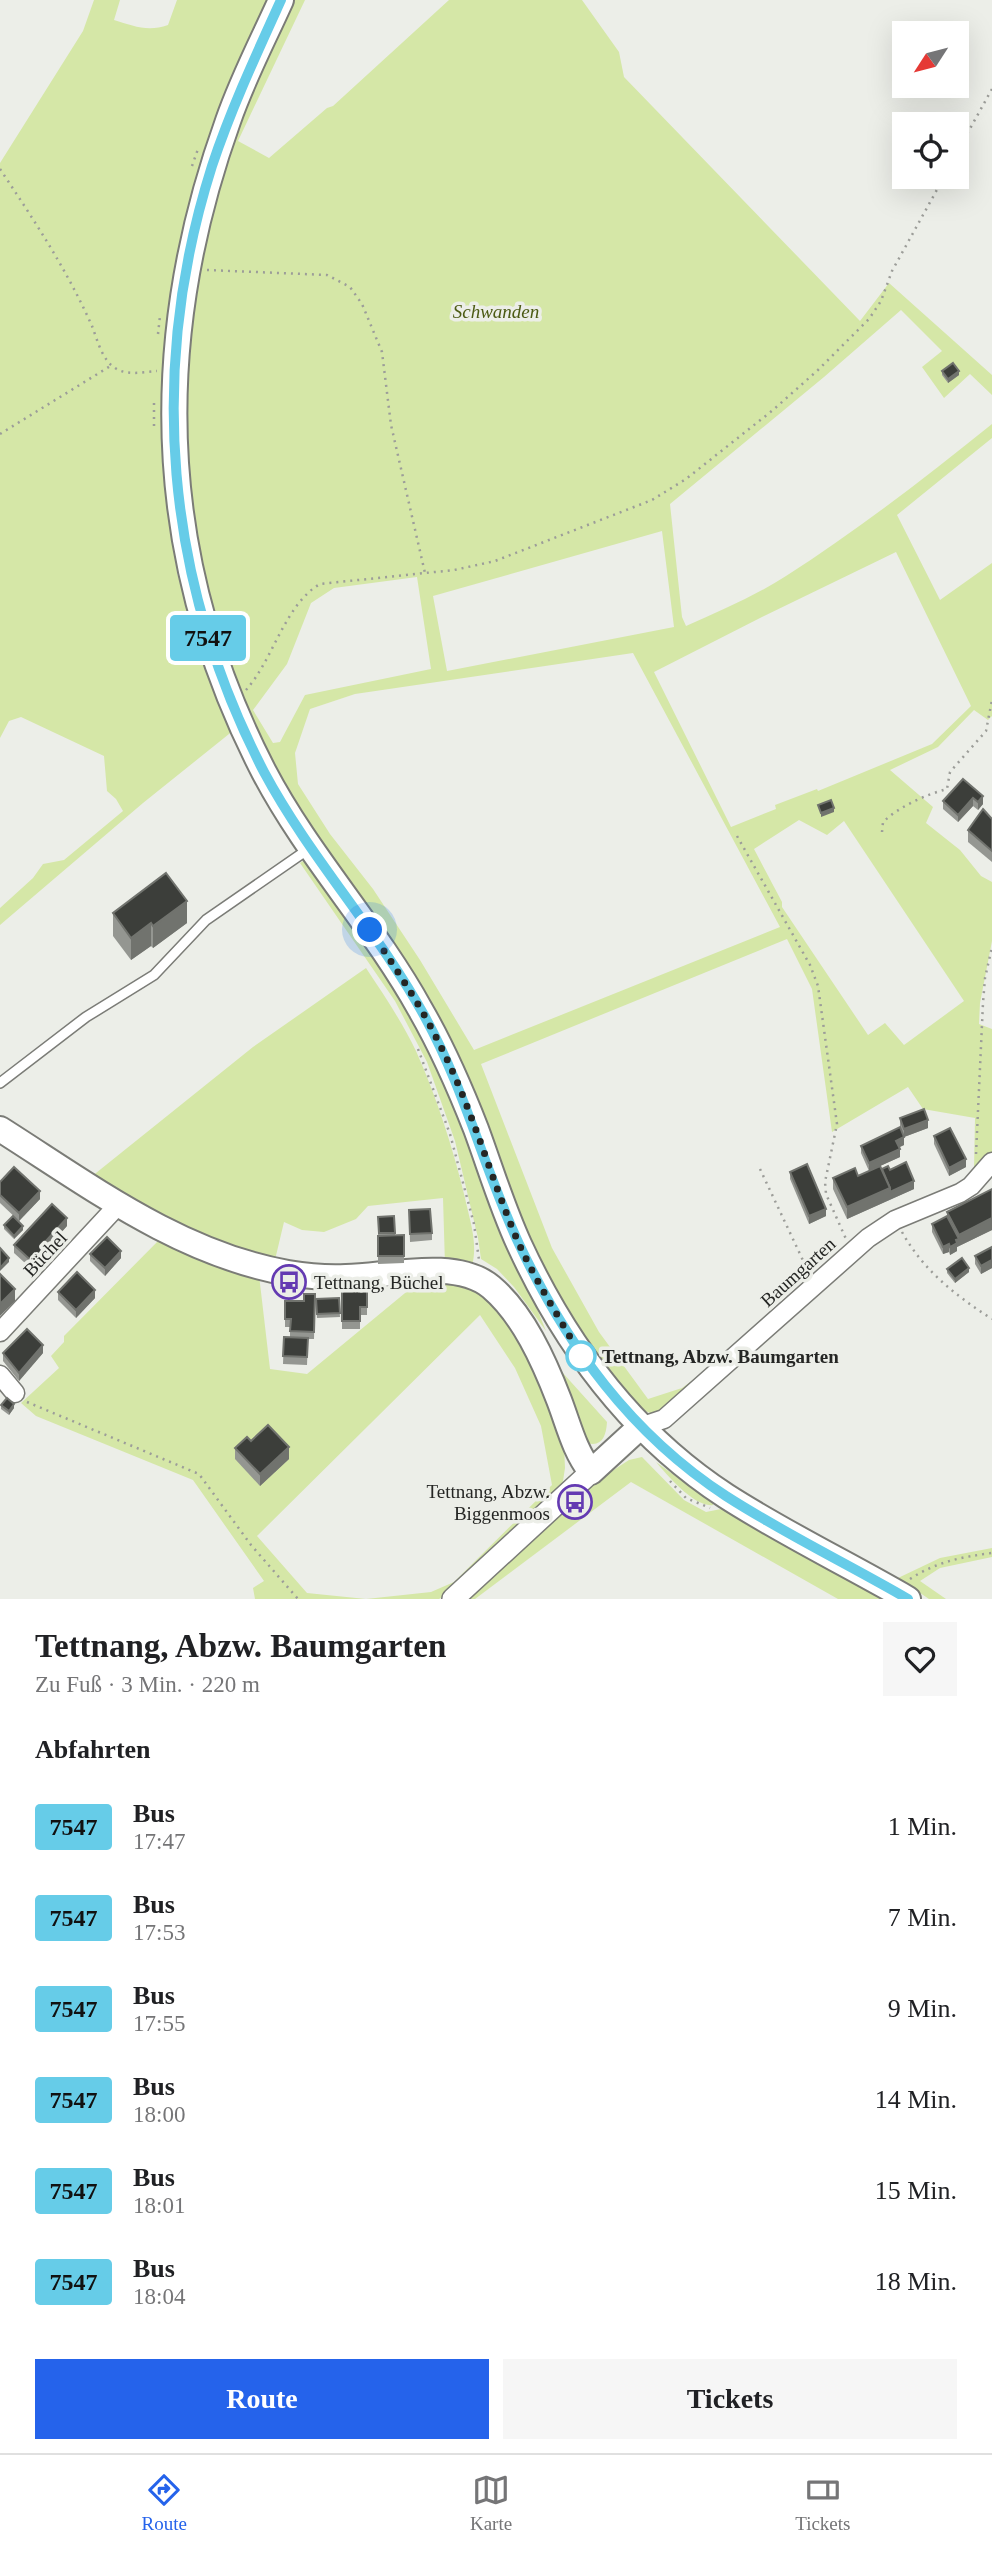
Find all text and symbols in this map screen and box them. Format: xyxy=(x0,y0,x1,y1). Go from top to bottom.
north arrow xyxy=(892,21,970,98)
map controls xyxy=(892,21,969,189)
button: locate xyxy=(892,112,969,189)
park label: Schwanden xyxy=(453,301,539,322)
line badge: 7547 xyxy=(159,615,257,661)
text: 7547 xyxy=(184,625,232,651)
your location xyxy=(352,912,387,947)
street label: Büchel xyxy=(19,1227,71,1281)
street label: Baumgarten xyxy=(756,1233,840,1311)
bus stop icon: Tettnang, Büchel xyxy=(270,1263,308,1301)
place label: Tettnang, Büchel xyxy=(314,1272,444,1293)
marker: Tettnang, Abzw. Baumgarten xyxy=(566,1341,596,1371)
place label: Tettnang, Abzw. Baumgarten xyxy=(602,1346,839,1367)
place label: Tettnang, Abzw. Biggenmoos xyxy=(426,1481,550,1524)
bus stop icon: Tettnang, Abzw. Biggenmoos xyxy=(556,1483,594,1521)
button: heart xyxy=(883,1622,957,1696)
text: Tettnang, Abzw. Baumgarten xyxy=(35,1628,446,1664)
text: Zu Fuß · 3 Min. · 220 m xyxy=(35,1672,260,1697)
text: Abfahrten xyxy=(35,1735,151,1764)
text: Bus xyxy=(133,1799,175,1828)
text: 1 Min. xyxy=(888,1812,957,1841)
text: 7547 xyxy=(50,1814,98,1840)
text: 17:47 xyxy=(133,1829,185,1854)
text: Bus xyxy=(133,1890,175,1919)
text: 7 Min. xyxy=(888,1903,957,1932)
text: 7547 xyxy=(50,1905,98,1931)
text: 17:53 xyxy=(133,1920,185,1945)
text: Bus xyxy=(133,1981,175,2010)
text: 9 Min. xyxy=(888,1994,957,2023)
text: 7547 xyxy=(50,1996,98,2022)
text: 17:55 xyxy=(133,2011,185,2036)
text: Bus xyxy=(133,2072,175,2101)
text: 14 Min. xyxy=(875,2085,957,2114)
text: 7547 xyxy=(50,2087,98,2113)
text: 18:00 xyxy=(133,2102,185,2127)
text: Bus xyxy=(133,2163,175,2192)
text: 15 Min. xyxy=(875,2176,957,2205)
text: 7547 xyxy=(50,2178,98,2204)
text: 18:01 xyxy=(133,2193,185,2218)
text: Bus xyxy=(133,2254,175,2283)
text: 18 Min. xyxy=(875,2267,957,2296)
text: 7547 xyxy=(50,2269,98,2295)
text: 18:04 xyxy=(133,2284,185,2309)
button: Route xyxy=(35,2359,489,2439)
button: Tickets xyxy=(503,2359,957,2439)
tab: Route xyxy=(142,2471,187,2535)
tab: Karte xyxy=(470,2471,512,2535)
tab: Tickets xyxy=(795,2471,850,2535)

